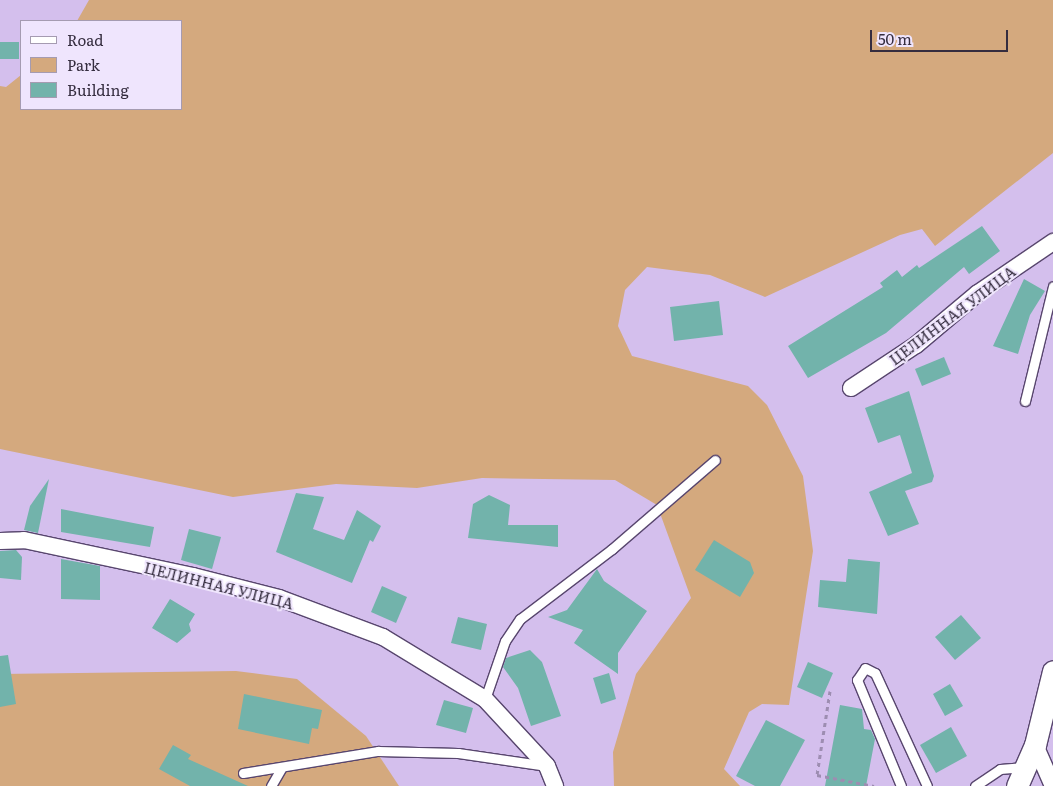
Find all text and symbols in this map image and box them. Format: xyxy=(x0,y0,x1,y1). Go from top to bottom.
legend xyxy=(20,20,182,110)
scale bar xyxy=(873,20,1010,52)
text: 50 m xyxy=(878,27,912,50)
text: Road xyxy=(67,28,103,51)
text: Park xyxy=(67,53,100,76)
text: Building xyxy=(67,78,129,101)
street label: ЦЕЛИННАЯ УЛИЦА xyxy=(885,262,1019,368)
street label: ЦЕЛИННАЯ УЛИЦА xyxy=(142,558,296,612)

